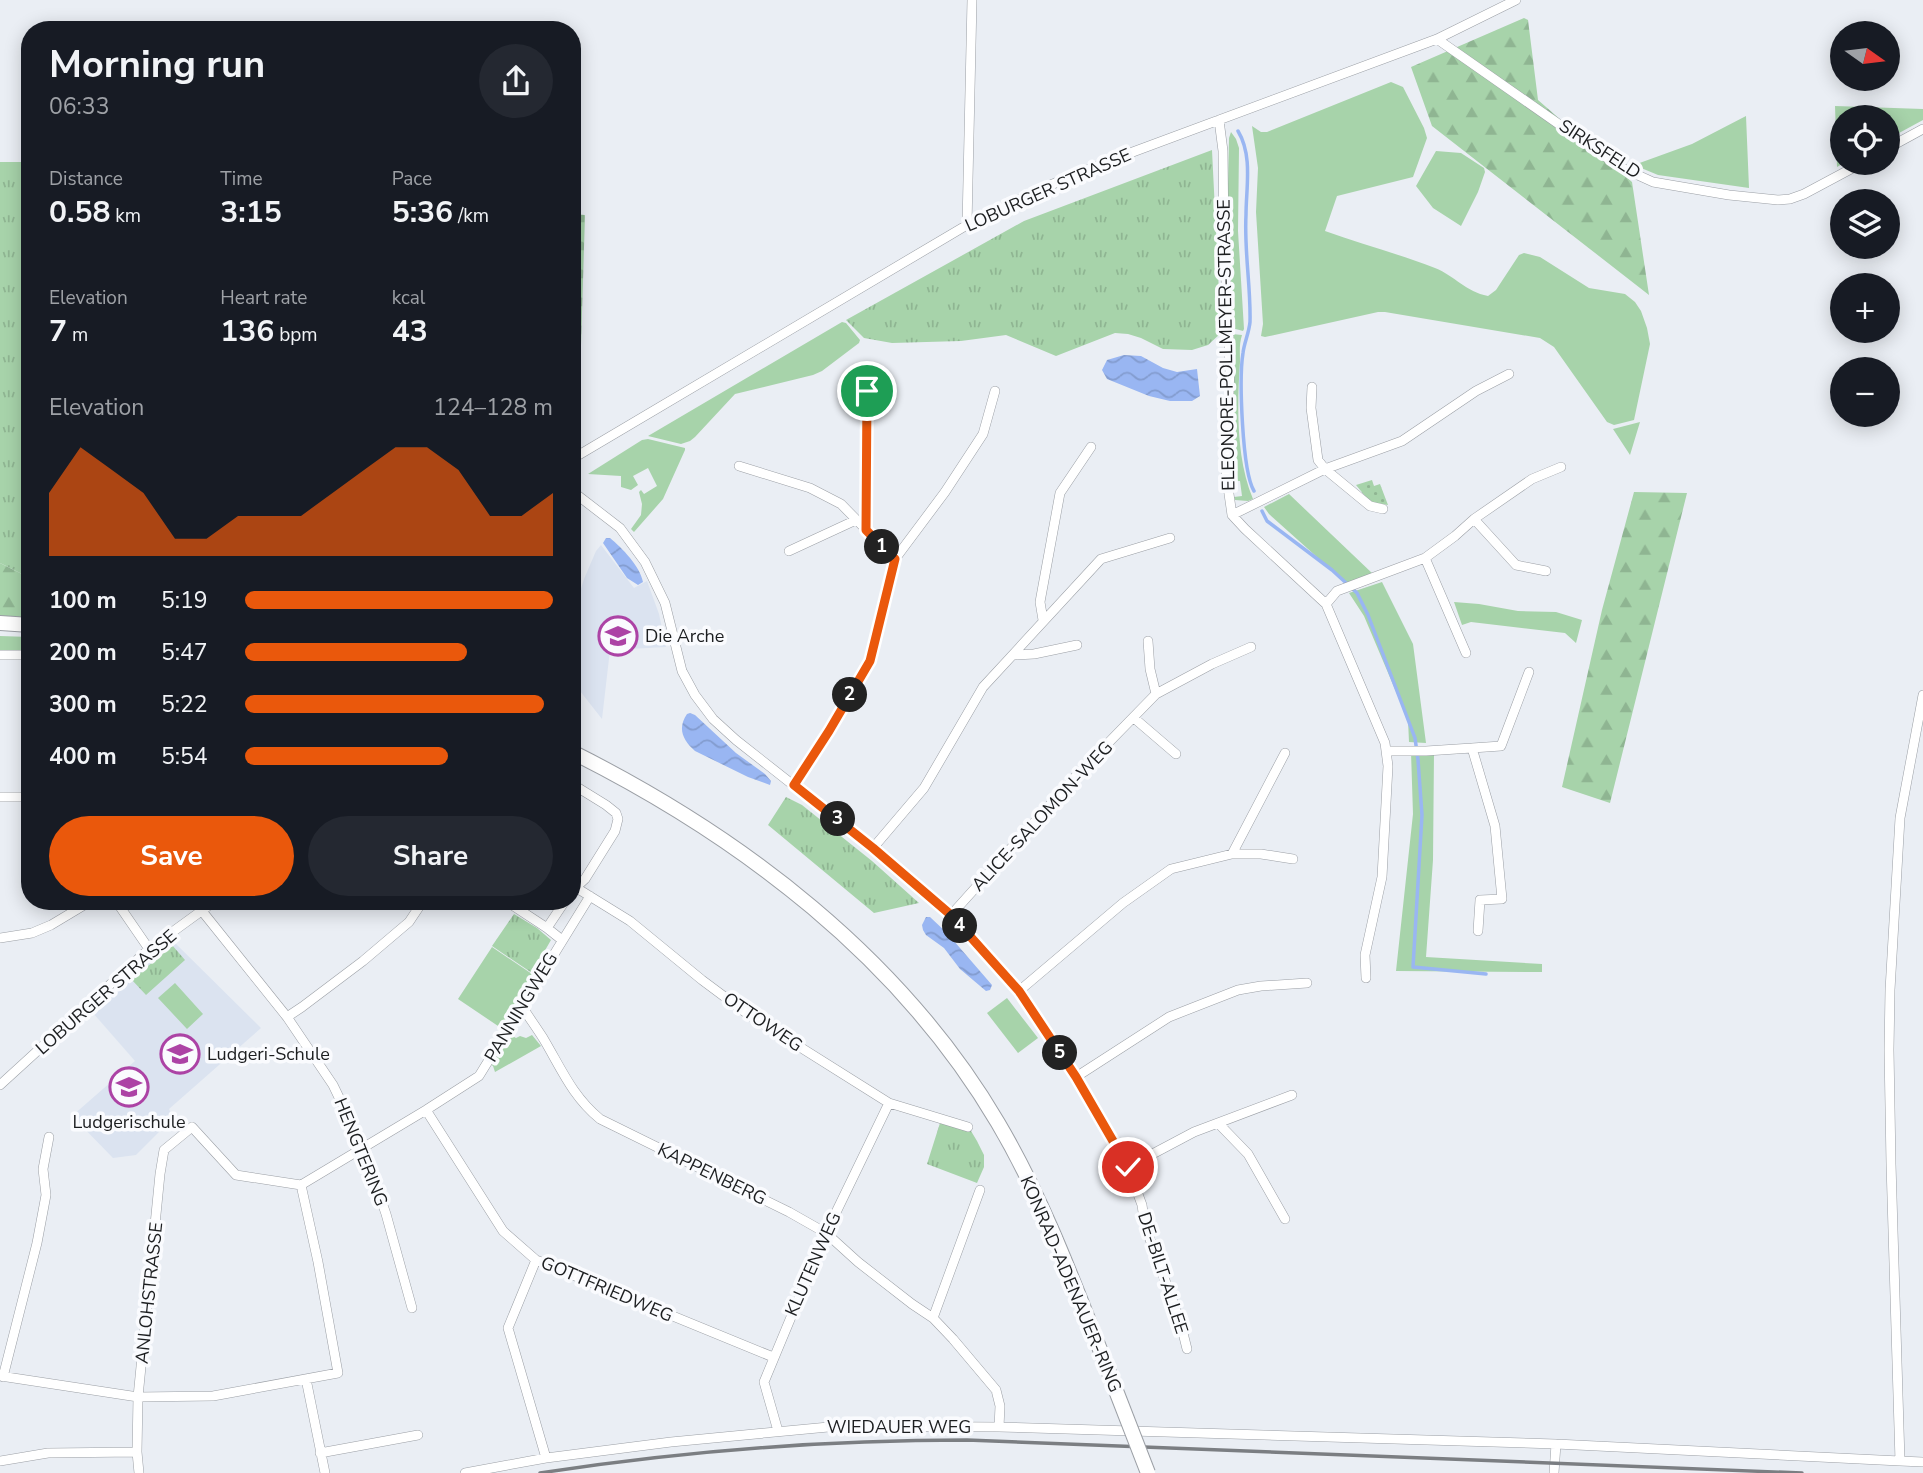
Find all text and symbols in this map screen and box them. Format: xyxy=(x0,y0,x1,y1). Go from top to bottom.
north arrow xyxy=(1830,21,1900,91)
map controls xyxy=(1830,21,1900,427)
text: Morning run xyxy=(49,39,265,90)
button: share xyxy=(479,44,553,118)
text: 06:33 xyxy=(49,91,109,122)
button: locate xyxy=(1830,105,1900,175)
street label: SIRKSFELD xyxy=(1554,114,1646,184)
street label: LOBURGER STRASSE xyxy=(961,143,1135,237)
text: Distance xyxy=(49,166,123,192)
text: Time xyxy=(220,166,263,192)
text: Pace xyxy=(392,166,432,192)
button: layers xyxy=(1830,189,1900,259)
text: 0.58 xyxy=(49,192,110,233)
text: 3:15 xyxy=(220,192,282,233)
text: 5:36 xyxy=(392,192,453,233)
street label: ELEONORE-POLLMEYER-STRASSE xyxy=(1211,199,1241,491)
text: km xyxy=(110,203,141,229)
text: /km xyxy=(453,203,489,229)
button: + xyxy=(1830,273,1900,343)
text: Elevation xyxy=(49,285,128,311)
text: Heart rate xyxy=(220,285,307,311)
text: kcal xyxy=(392,285,425,311)
text: 7 xyxy=(49,311,67,352)
text: 136 xyxy=(220,311,274,352)
text: 43 xyxy=(392,311,428,352)
text: m xyxy=(67,322,88,348)
text: bpm xyxy=(274,322,318,348)
button: − xyxy=(1830,357,1900,427)
pin xyxy=(837,361,897,421)
icon: arrive xyxy=(848,372,886,410)
text: Elevation xyxy=(49,392,144,423)
text: 124–128 m xyxy=(433,392,553,423)
pin: 1 xyxy=(864,530,900,564)
text: 1 xyxy=(876,533,887,559)
text: 100 m xyxy=(49,585,117,616)
text: 5:19 xyxy=(161,585,208,616)
school or university icon: Die Arche xyxy=(597,615,639,657)
place label: Die Arche xyxy=(645,624,724,648)
text: 200 m xyxy=(49,637,117,668)
text: 5:47 xyxy=(161,637,208,668)
pin: 2 xyxy=(832,678,868,712)
text: 2 xyxy=(844,681,855,707)
text: 300 m xyxy=(49,689,117,720)
text: 5:22 xyxy=(161,689,208,720)
street label: ALICE-SALOMON-WEG xyxy=(966,736,1118,896)
text: 400 m xyxy=(49,741,117,772)
text: 5:54 xyxy=(161,741,208,772)
pin: 3 xyxy=(820,802,856,836)
text: 3 xyxy=(832,805,843,831)
button: Save xyxy=(49,816,294,896)
button: Share xyxy=(308,816,553,896)
pin: 4 xyxy=(942,908,978,944)
text: 4 xyxy=(954,912,965,938)
street label: LOBURGER STRASSE xyxy=(30,924,182,1060)
street label: PANNINGWEG xyxy=(479,948,563,1066)
street label: OTTOWEG xyxy=(719,987,807,1057)
school or university icon: Ludgeri-Schule xyxy=(159,1033,201,1075)
pin: 5 xyxy=(1042,1036,1078,1070)
text: 5 xyxy=(1054,1039,1065,1065)
place label: Ludgeri-Schule xyxy=(207,1042,330,1066)
school or university icon: Ludgerischule xyxy=(108,1066,150,1108)
street label: HENGTERING xyxy=(328,1094,394,1210)
place label: Ludgerischule xyxy=(72,1110,186,1134)
street label: KAPPENBERG xyxy=(654,1137,770,1211)
pin xyxy=(1098,1137,1158,1197)
icon: check xyxy=(1109,1148,1147,1186)
street label: KONRAD-ADENAUER-RING xyxy=(1014,1172,1128,1396)
street label: KLUTENWEG xyxy=(779,1208,847,1320)
street label: DE-BILT-ALLEE xyxy=(1132,1209,1194,1337)
street label: ANLOHSTRASSE xyxy=(130,1221,168,1365)
street label: GOTTFRIEDWEG xyxy=(537,1250,677,1328)
street label: WIEDAUER WEG xyxy=(827,1415,971,1439)

